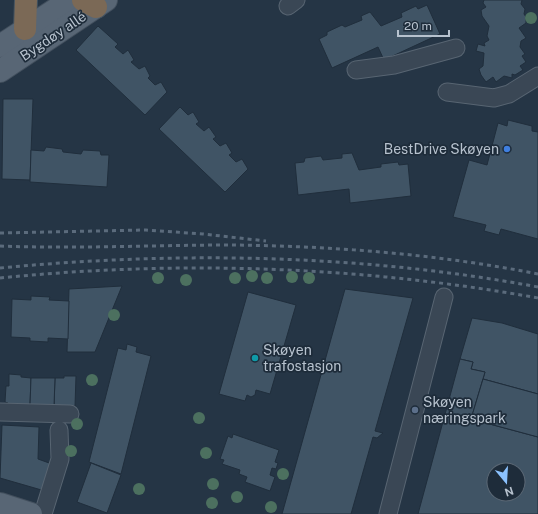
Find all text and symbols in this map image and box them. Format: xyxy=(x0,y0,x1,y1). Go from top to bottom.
street label: Bygdøy allé xyxy=(17,8,89,64)
scale bar xyxy=(398,12,449,38)
text: 20 m xyxy=(404,19,432,33)
place label: BestDrive Skøyen xyxy=(384,141,499,157)
marker: BestDrive Skøyen xyxy=(502,144,512,154)
place label: Skøyen trafostasjon xyxy=(263,342,341,374)
marker: Skøyen trafostasjon xyxy=(250,353,260,363)
place label: Skøyen næringspark xyxy=(423,394,506,426)
marker: Skøyen næringspark xyxy=(410,405,420,415)
north arrow xyxy=(486,462,526,502)
text: N xyxy=(503,484,515,499)

